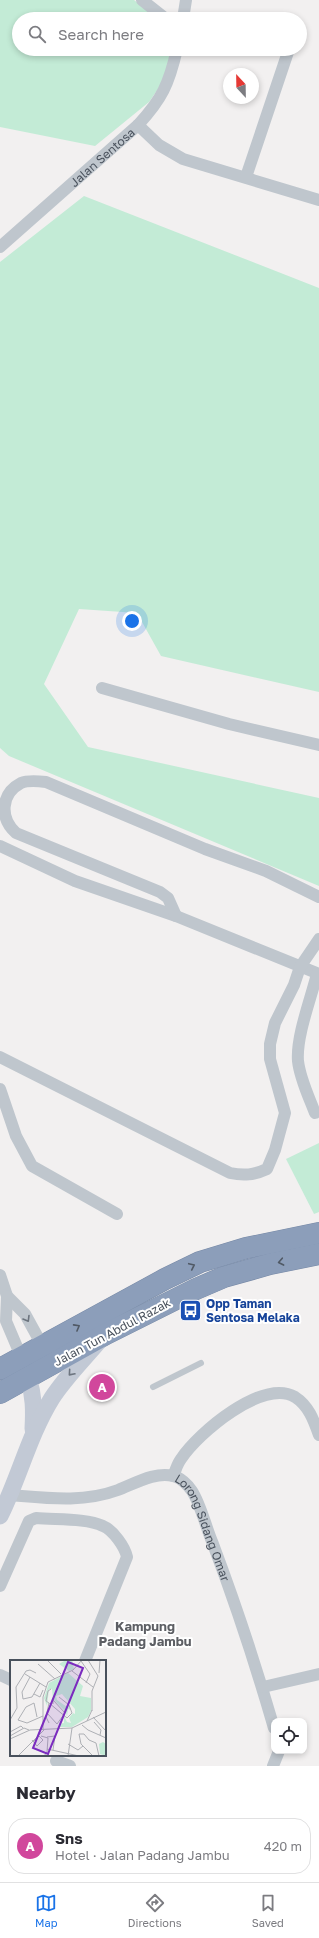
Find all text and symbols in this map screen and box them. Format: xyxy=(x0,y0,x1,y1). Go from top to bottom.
search box xyxy=(12,12,307,56)
icon: search xyxy=(26,23,48,45)
text: Search here xyxy=(58,25,144,43)
north arrow xyxy=(223,68,259,104)
street label: Jalan Sentosa xyxy=(66,124,137,190)
your location xyxy=(122,611,142,631)
one-way arrow xyxy=(278,1258,284,1266)
one-way arrow xyxy=(187,1263,195,1271)
street label: Jalan Tun Abdul Razak xyxy=(51,1295,173,1369)
place label: Opp Taman Sentosa Melaka xyxy=(206,1296,300,1325)
bus stop icon: Opp Taman Sentosa Melaka xyxy=(178,1297,204,1323)
one-way arrow xyxy=(23,1315,30,1322)
one-way arrow xyxy=(73,1324,80,1331)
one-way arrow xyxy=(68,1369,75,1376)
pin: A xyxy=(89,1372,115,1402)
street label: Lorong Sidang Omar xyxy=(173,1470,234,1583)
district label: Kampung Padang Jambu xyxy=(99,1618,192,1649)
inset map xyxy=(10,1660,106,1756)
map controls xyxy=(271,1718,307,1754)
button: locate xyxy=(271,1718,307,1754)
text: Nearby xyxy=(16,1782,76,1803)
text: Sns xyxy=(55,1829,83,1847)
text: A xyxy=(25,1838,35,1854)
text: 420 m xyxy=(264,1838,302,1854)
text: Hotel · Jalan Padang Jambu xyxy=(55,1847,230,1863)
tab: Map xyxy=(35,1892,58,1929)
tab: Directions xyxy=(128,1892,182,1929)
tab: Saved xyxy=(252,1892,284,1929)

